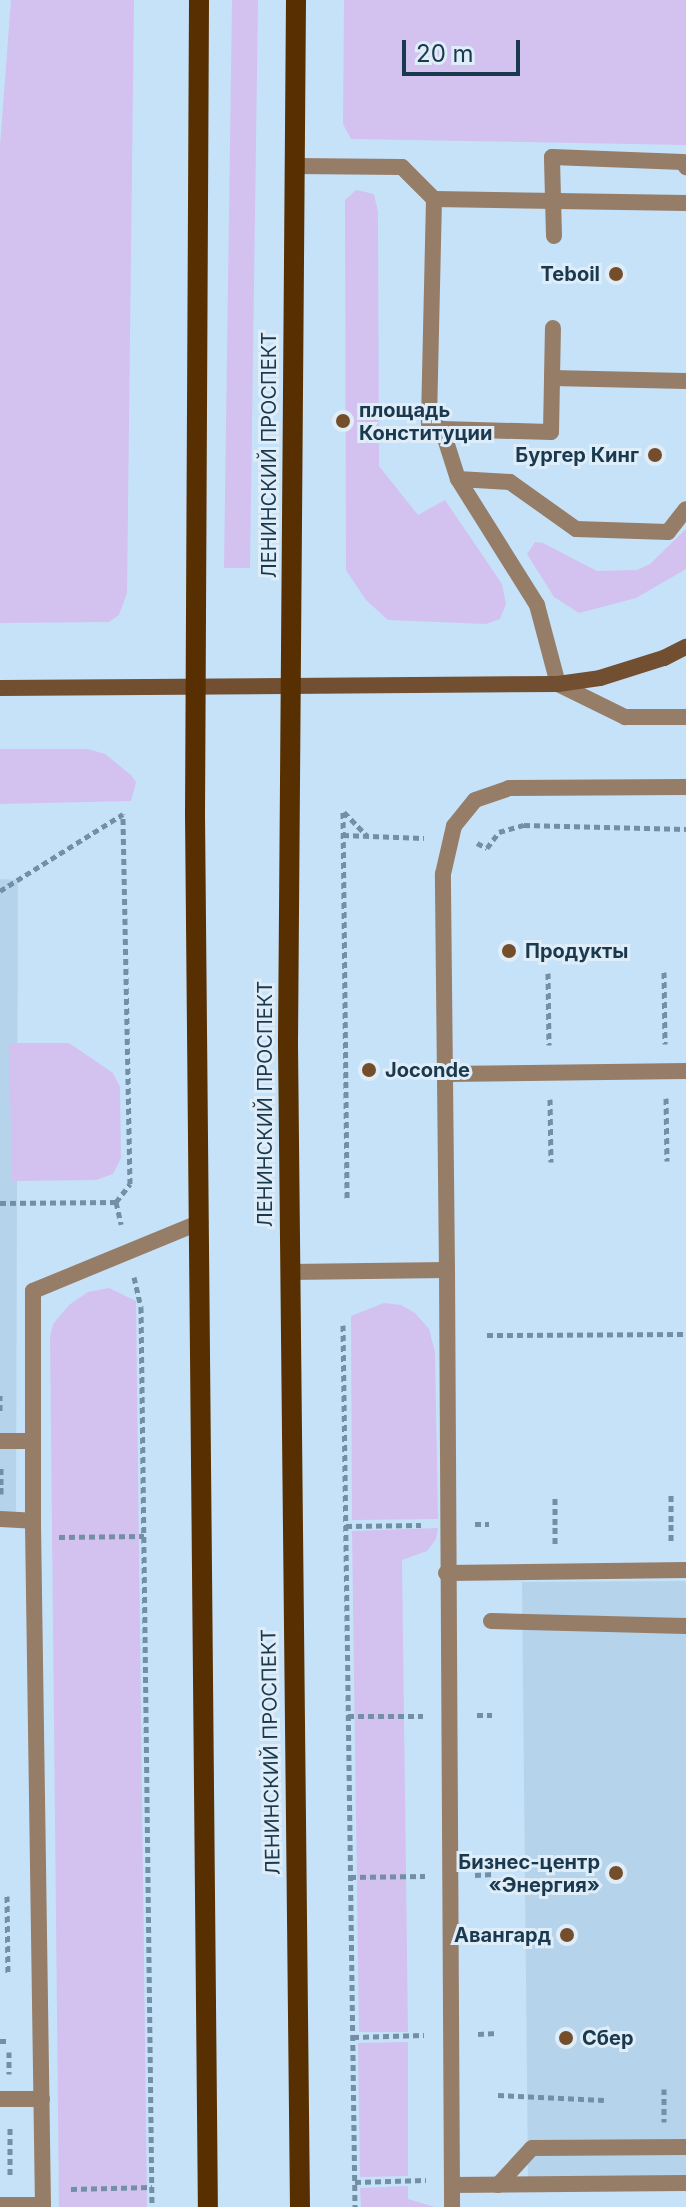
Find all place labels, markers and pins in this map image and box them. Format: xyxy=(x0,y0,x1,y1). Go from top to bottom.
place label: Teboil xyxy=(541,262,600,286)
marker: Teboil xyxy=(607,265,625,283)
place label: площадь Конституции xyxy=(359,398,492,445)
marker: площадь Конституции xyxy=(334,412,352,430)
place label: Бургер Кинг xyxy=(515,443,639,467)
marker: Бургер Кинг xyxy=(646,446,664,464)
place label: Продукты xyxy=(525,939,628,963)
marker: Продукты xyxy=(500,942,518,960)
place label: Joconde xyxy=(385,1058,470,1082)
marker: Joconde xyxy=(360,1061,378,1079)
place label: Бизнес-центр «Энергия» xyxy=(458,1850,600,1897)
marker: Бизнес-центр «Энергия» xyxy=(607,1864,625,1882)
place label: Авангард xyxy=(454,1923,551,1947)
marker: Авангард xyxy=(558,1926,576,1944)
place label: Сбер xyxy=(582,2026,634,2050)
marker: Сбер xyxy=(557,2029,575,2047)

